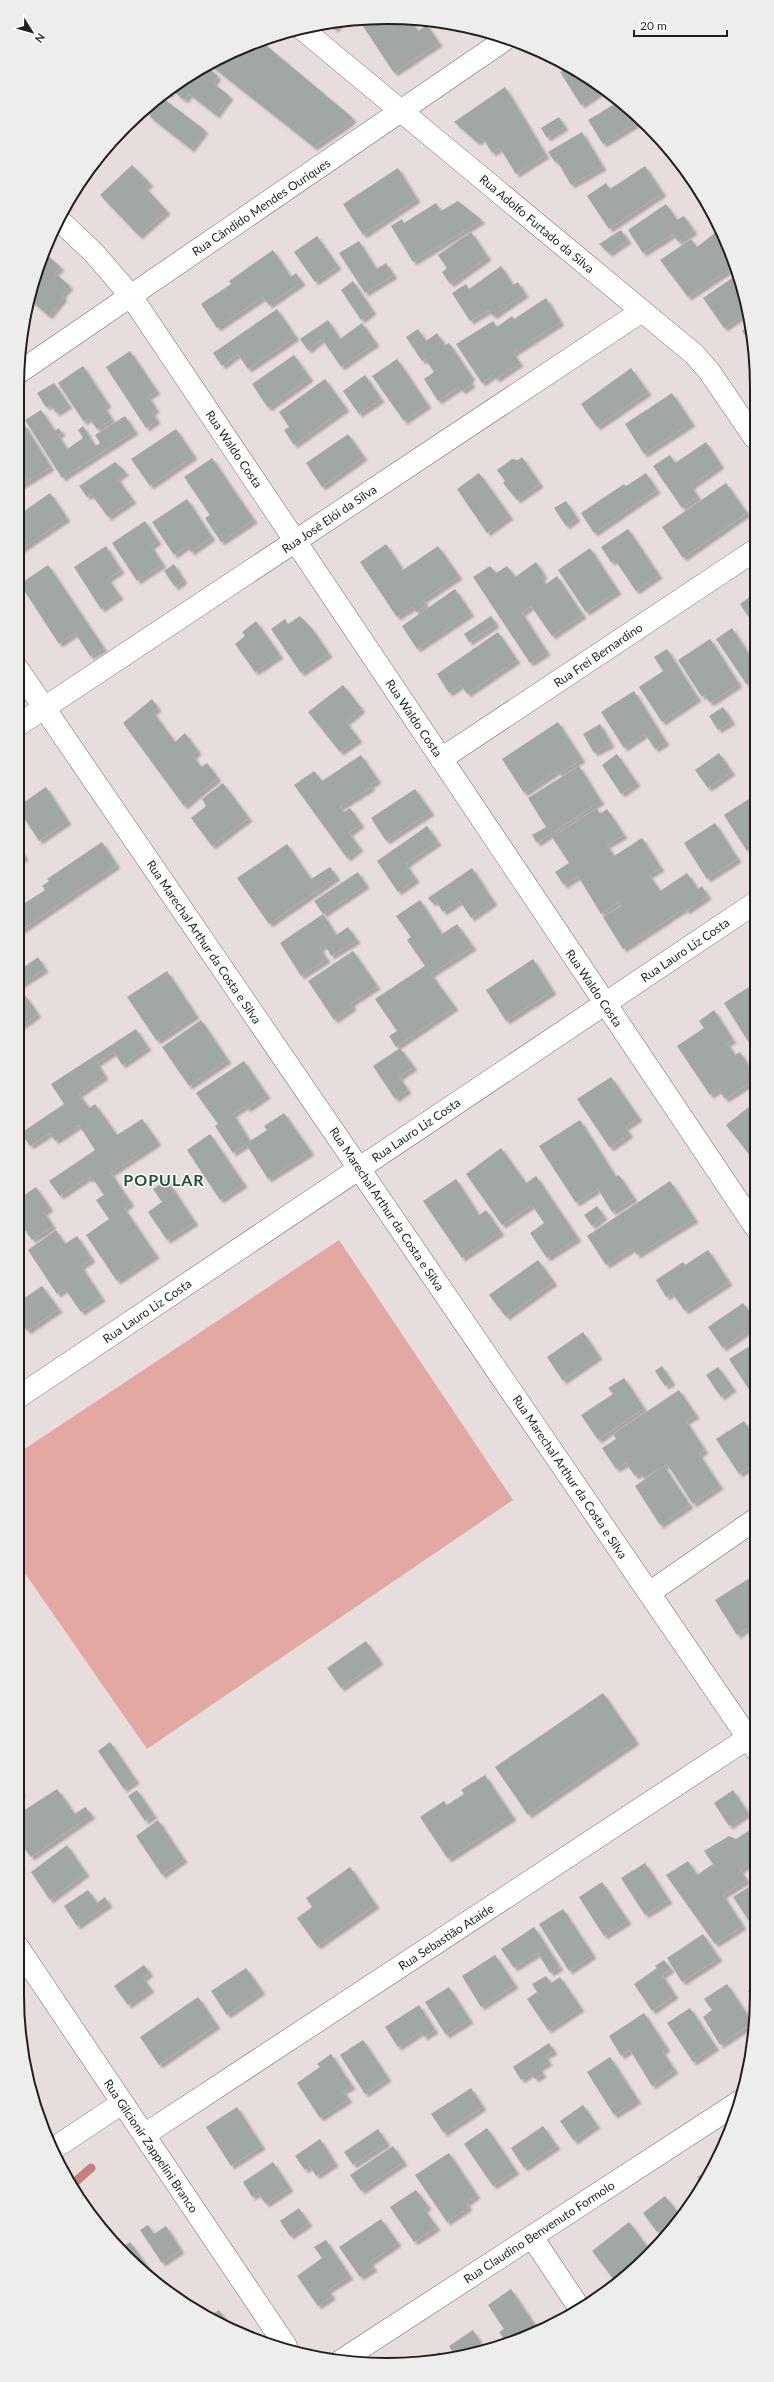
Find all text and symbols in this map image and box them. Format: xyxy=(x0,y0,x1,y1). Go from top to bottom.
north arrow xyxy=(12,12,52,52)
scale bar xyxy=(634,12,727,38)
text: 20 m xyxy=(640,18,667,33)
text: N xyxy=(33,31,48,46)
street label: Rua Cândido Mendes Ouriques xyxy=(189,155,333,259)
street label: Rua Adolfo Furtado da Silva xyxy=(477,172,597,276)
street label: Rua Waldo Costa xyxy=(203,407,265,491)
street label: Rua José Elói da Silva xyxy=(279,482,379,556)
street label: Rua Frei Bernardino xyxy=(551,620,645,690)
street label: Rua Waldo Costa xyxy=(383,676,445,760)
street label: Rua Marechal Arthur da Costa e Silva xyxy=(143,857,265,1027)
street label: Rua Lauro Liz Costa xyxy=(638,915,732,985)
street label: Rua Waldo Costa xyxy=(563,946,625,1030)
street label: Rua Lauro Liz Costa xyxy=(369,1095,463,1165)
street label: Rua Marechal Arthur da Costa e Silva xyxy=(326,1124,448,1294)
district label: POPULAR xyxy=(123,1170,205,1189)
street label: Rua Lauro Liz Costa xyxy=(100,1276,194,1346)
street label: Rua Marechal Arthur da Costa e Silva xyxy=(509,1392,631,1562)
street label: Rua Sebastião Ataíde xyxy=(396,1901,496,1973)
street label: Rua Gilcionir Zappelini Branco xyxy=(101,2076,201,2216)
street label: Rua Claudino Benvenuto Formolo xyxy=(461,2177,617,2286)

